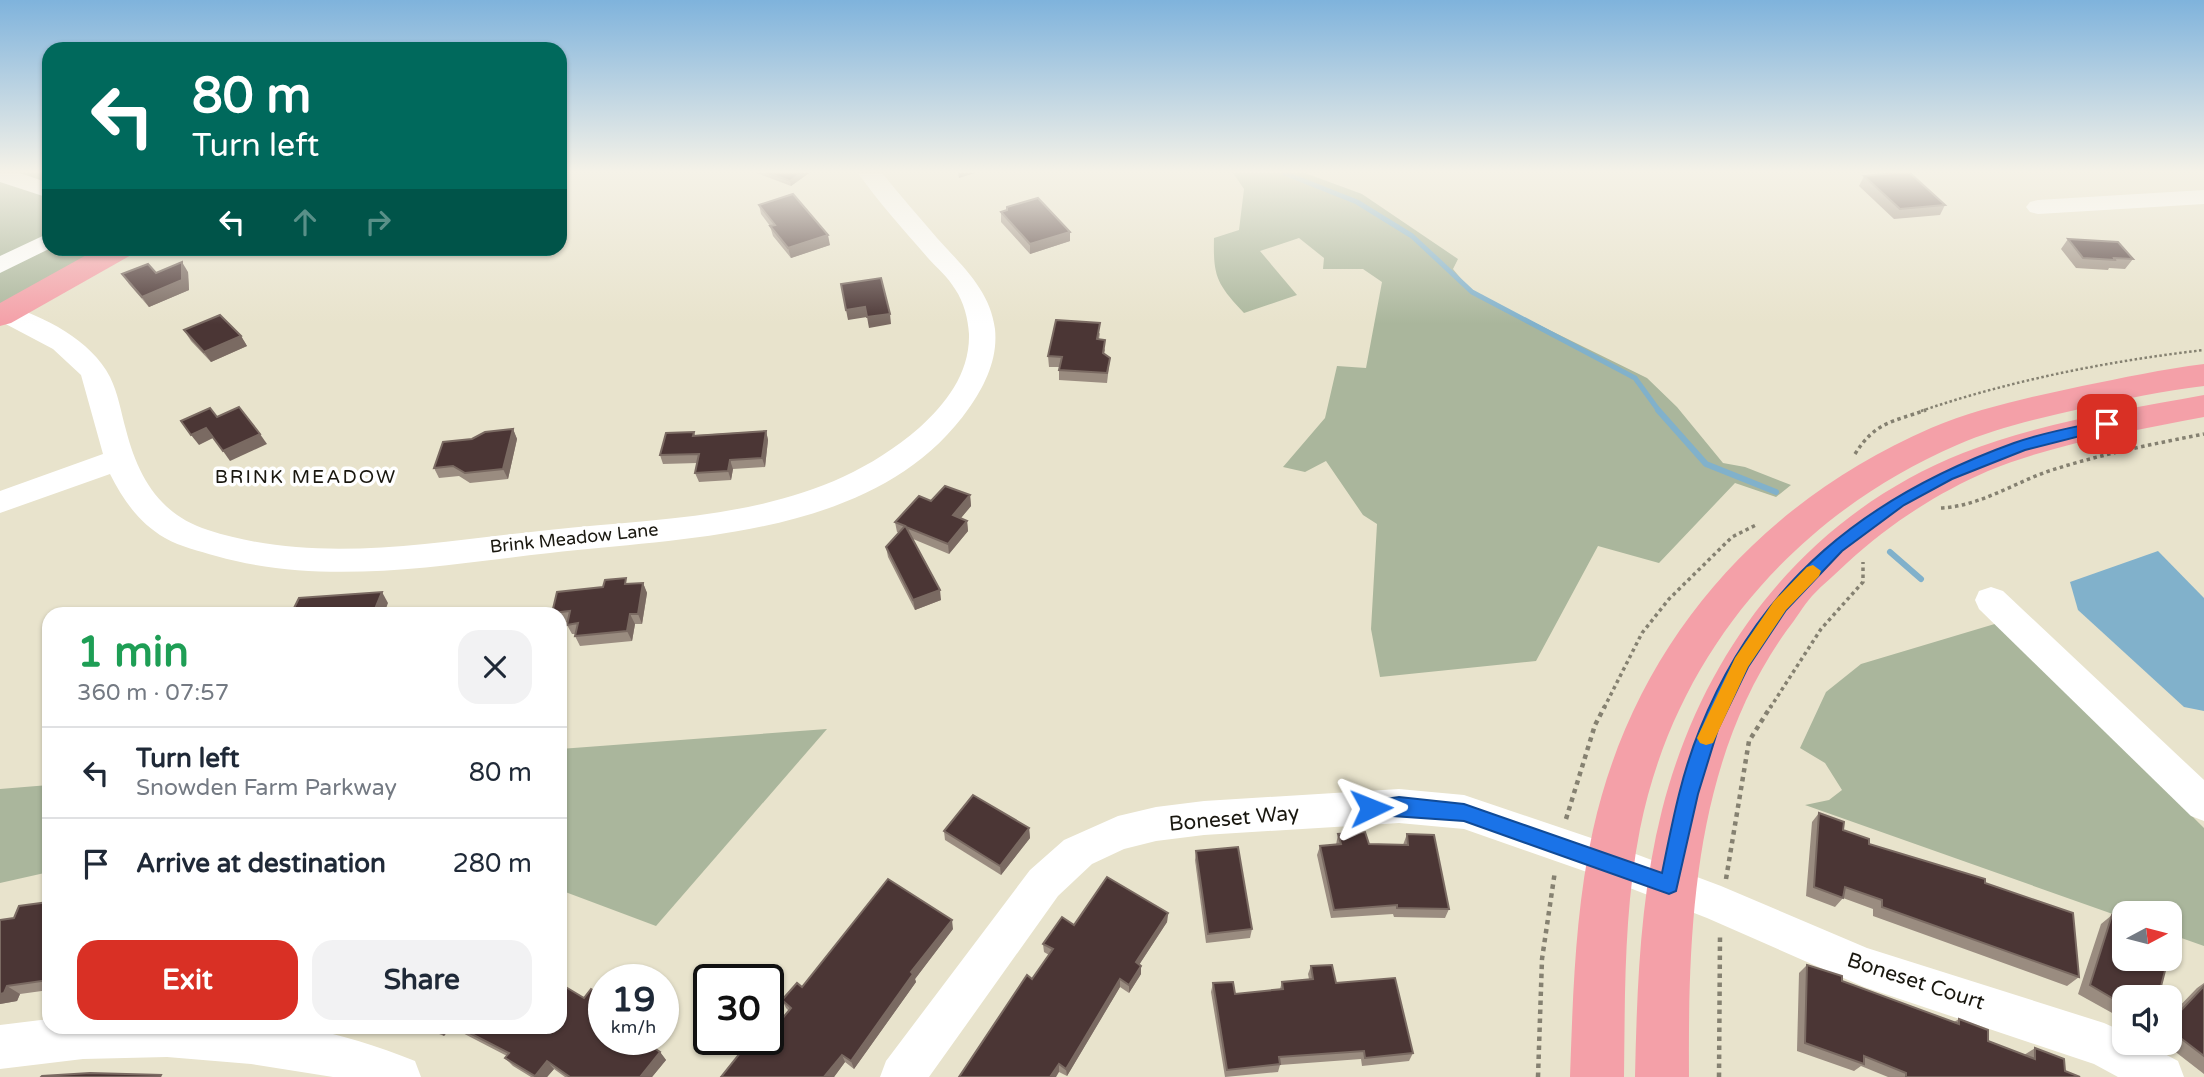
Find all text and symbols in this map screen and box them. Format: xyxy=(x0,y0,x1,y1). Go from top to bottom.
text: 80 m xyxy=(192,67,311,126)
icon: left xyxy=(77,70,168,161)
text: Turn left xyxy=(192,127,319,165)
icon: left xyxy=(213,203,251,241)
icon: ahead xyxy=(286,203,324,241)
icon: right xyxy=(359,203,397,241)
pin xyxy=(2077,394,2137,454)
icon: arrive xyxy=(2088,405,2126,443)
district label: BRINK MEADOW xyxy=(215,466,397,488)
street label: Brink Meadow Lane xyxy=(489,518,659,558)
text: 1 min xyxy=(77,627,189,678)
button: close xyxy=(458,630,532,704)
text: 360 m · 07:57 xyxy=(77,679,229,707)
text: Turn left xyxy=(136,743,239,774)
icon: left xyxy=(77,754,115,792)
text: 80 m xyxy=(469,757,532,788)
position arrow xyxy=(1334,771,1408,845)
text: Snowden Farm Parkway xyxy=(136,774,397,802)
street label: Boneset Way xyxy=(1168,800,1300,837)
icon: arrive xyxy=(77,845,115,883)
text: Arrive at destination xyxy=(136,848,386,879)
text: 280 m xyxy=(452,848,532,879)
north arrow xyxy=(2112,901,2182,971)
map controls xyxy=(2112,901,2182,1055)
button: Exit xyxy=(77,940,298,1020)
button: Share xyxy=(312,940,532,1020)
street label: Boneset Court xyxy=(1844,947,1988,1015)
speed limit sign: 30 xyxy=(693,964,784,1055)
text: 19 xyxy=(612,979,655,1021)
button: sound xyxy=(2112,985,2182,1055)
text: km/h xyxy=(611,1016,656,1038)

